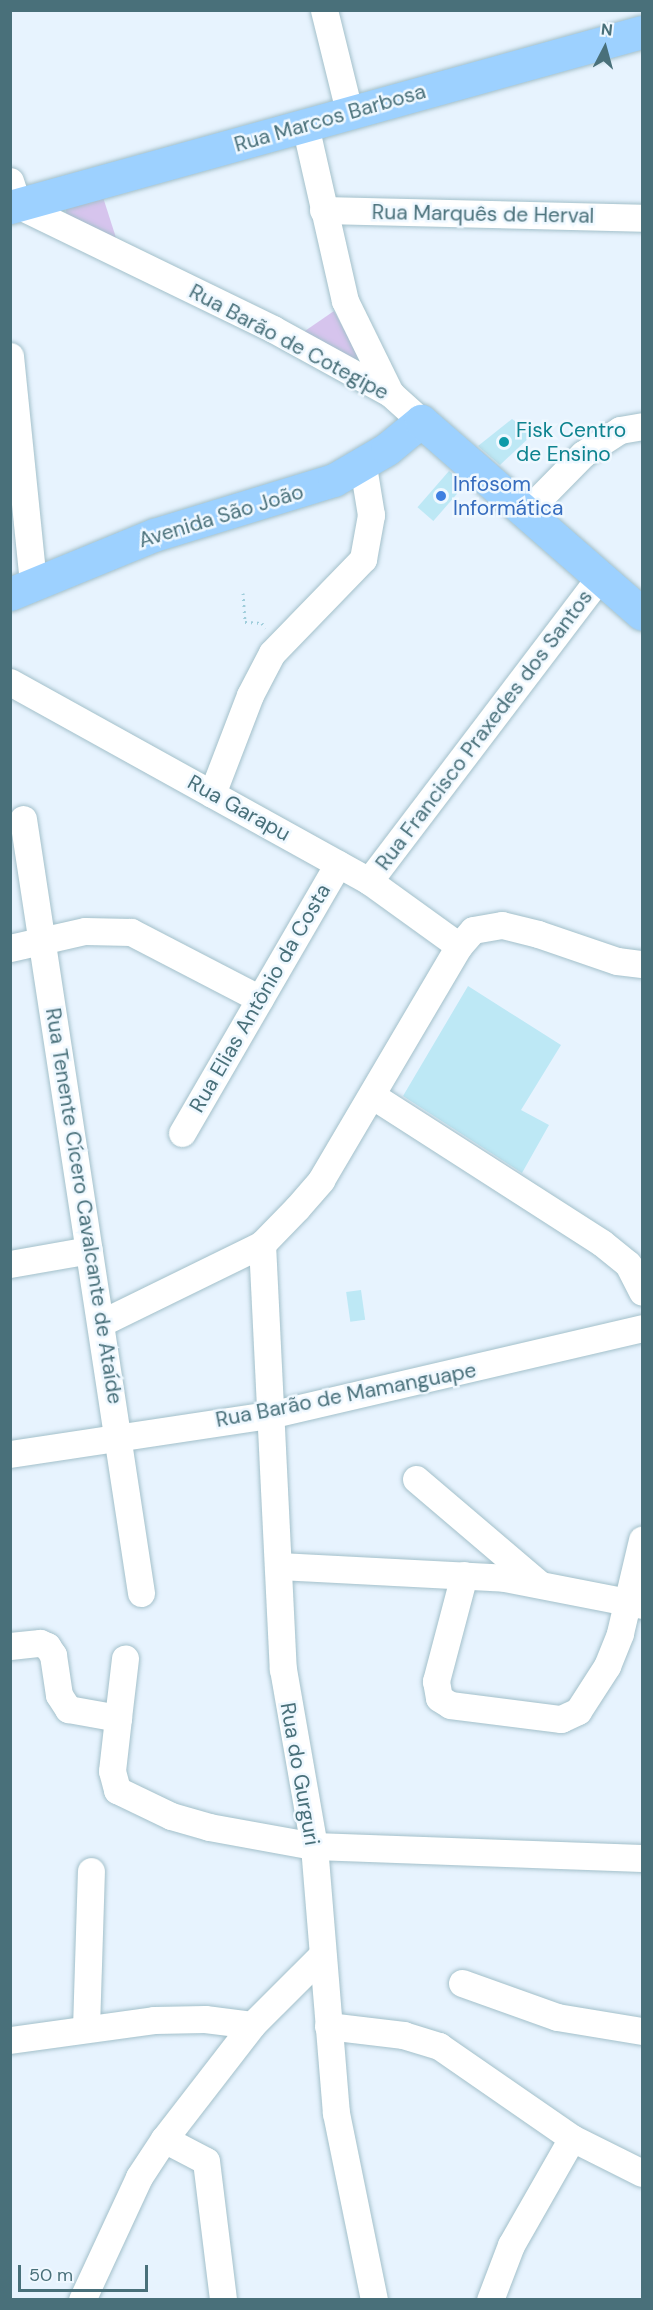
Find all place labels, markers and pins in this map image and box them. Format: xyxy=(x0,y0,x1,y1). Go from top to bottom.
place label: Fisk Centro de Ensino xyxy=(516,417,626,467)
marker: Fisk Centro de Ensino xyxy=(497,435,511,449)
place label: Infosom Informática xyxy=(453,471,563,521)
marker: Infosom Informática xyxy=(434,489,448,503)

